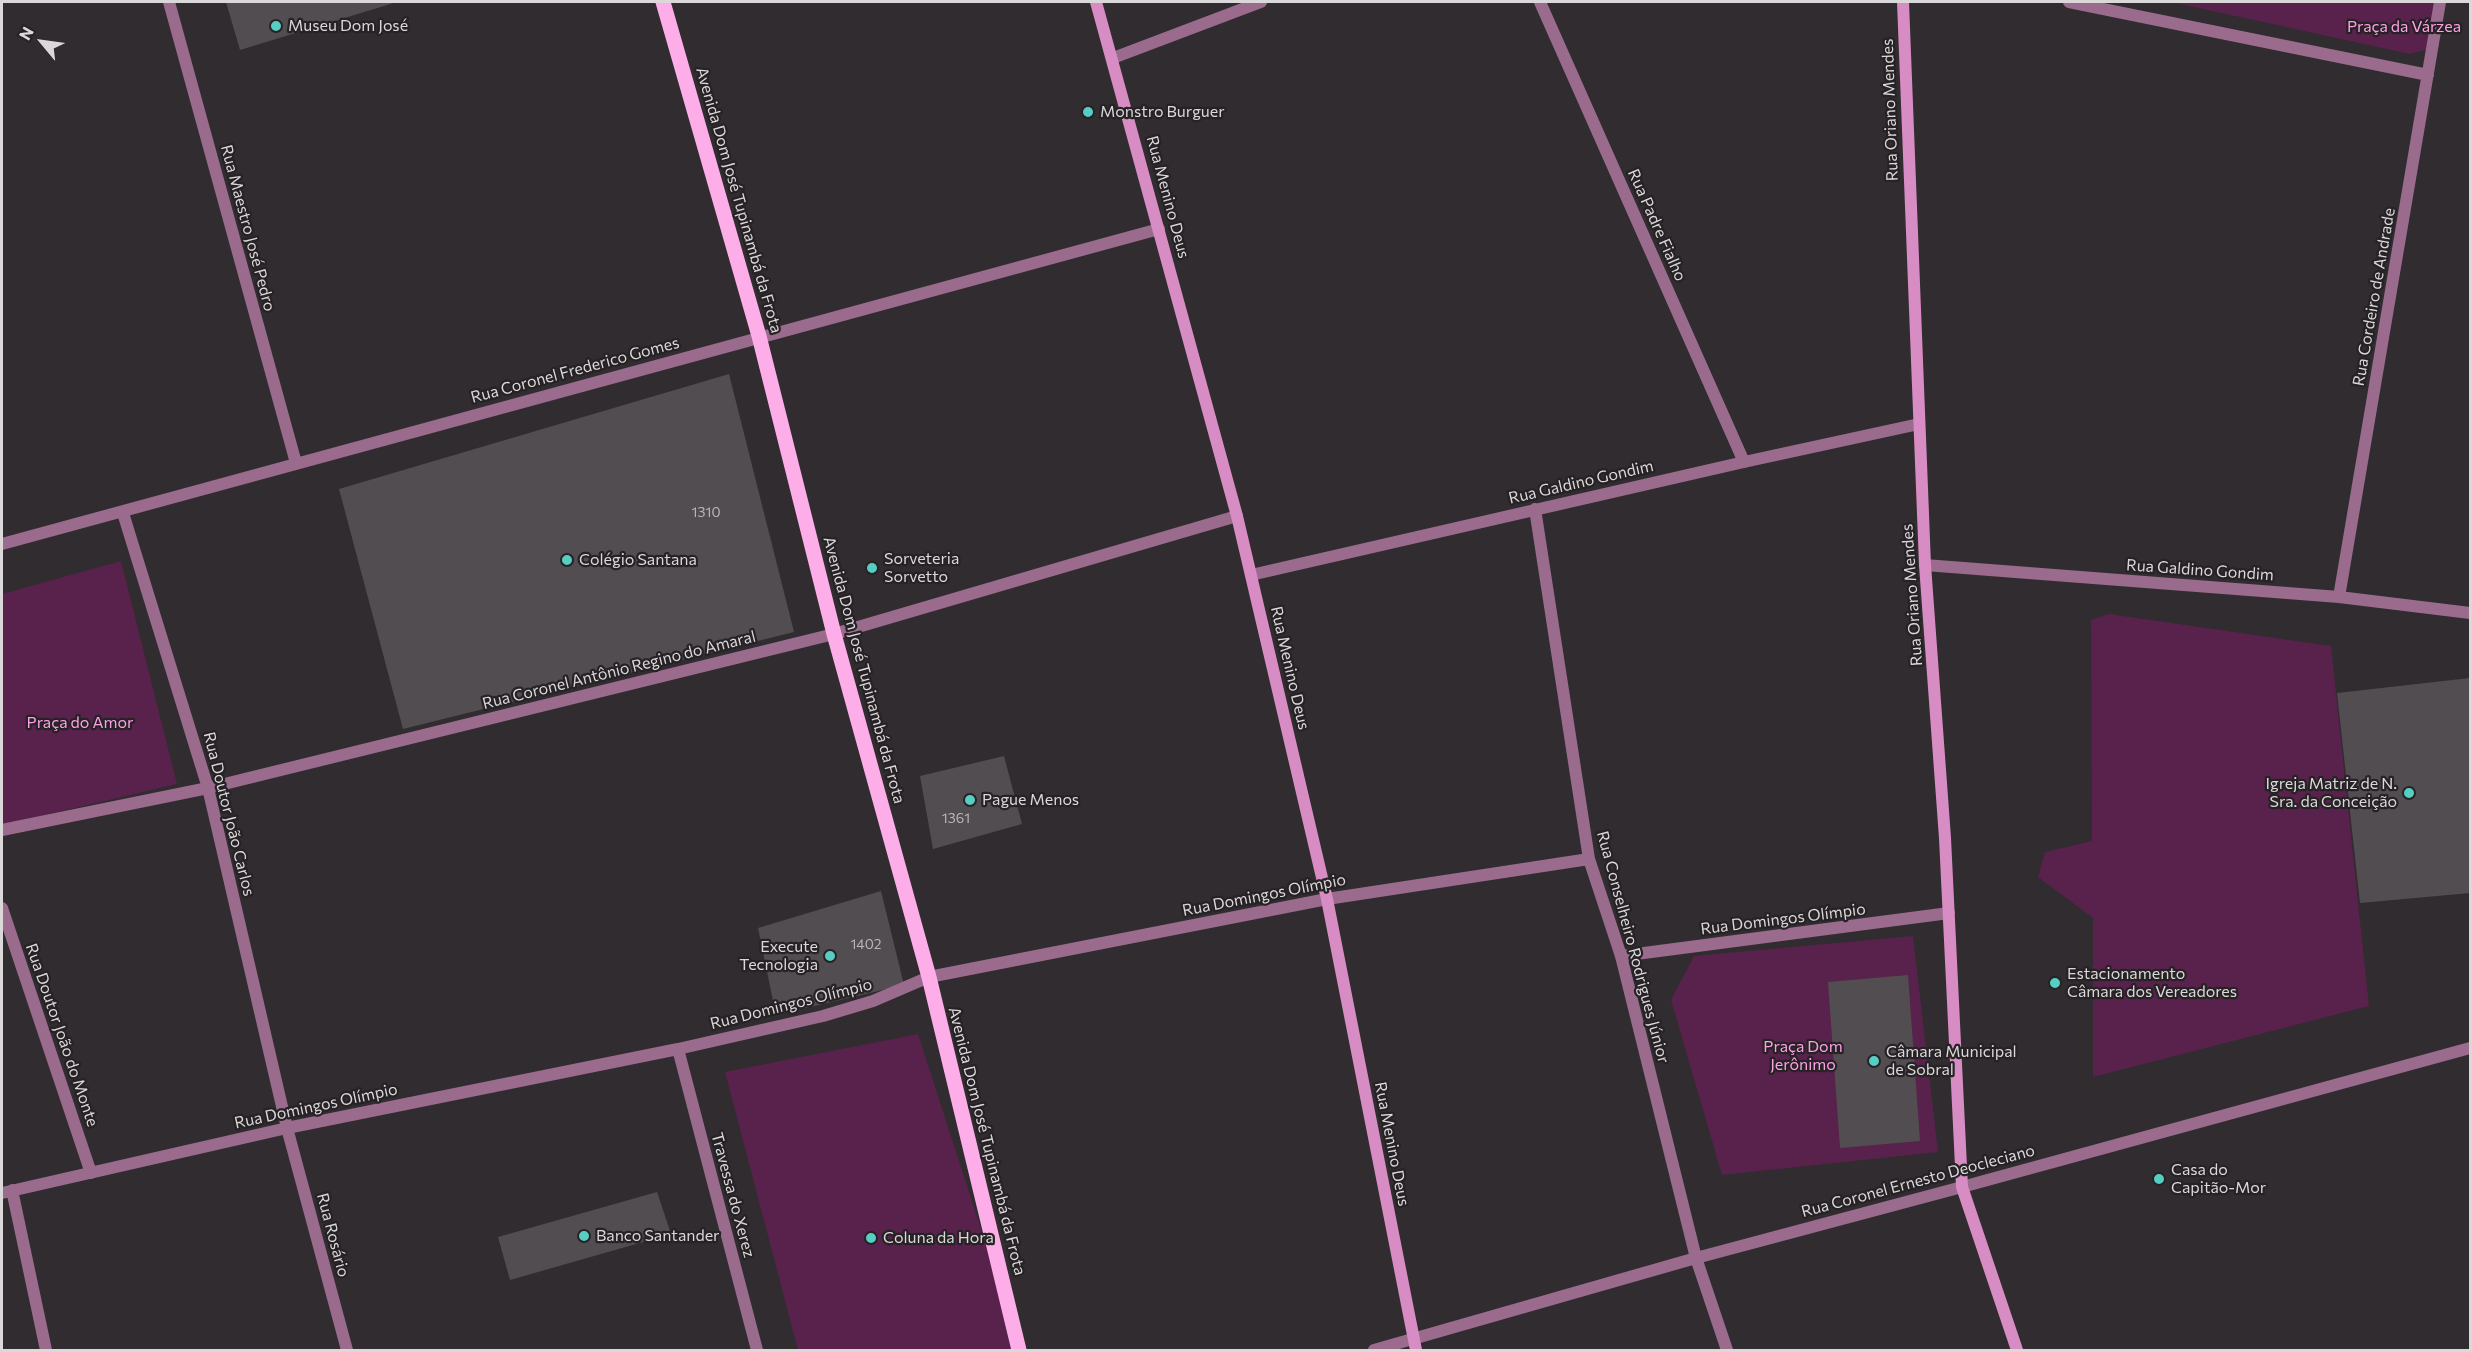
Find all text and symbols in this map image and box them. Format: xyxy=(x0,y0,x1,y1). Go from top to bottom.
north arrow xyxy=(12,12,72,72)
place label: Museu Dom José xyxy=(288,16,408,36)
park label: Praça da Várzea xyxy=(2347,17,2461,37)
marker: Museu Dom José xyxy=(269,19,283,33)
text: N xyxy=(15,23,37,43)
street label: Rua Oriano Mendes xyxy=(1878,38,1902,182)
street label: Avenida Dom José Tupinambá da Frota xyxy=(692,65,786,335)
place label: Monstro Burguer xyxy=(1100,102,1225,122)
marker: Monstro Burguer xyxy=(1081,105,1095,119)
street label: Rua Menino Deus xyxy=(1142,134,1194,260)
street label: Rua Maestro José Pedro xyxy=(217,143,279,313)
street label: Rua Padre Fialho xyxy=(1624,166,1690,284)
street label: Rua Cordeiro de Andrade xyxy=(2349,206,2399,388)
street label: Rua Coronel Frederico Gomes xyxy=(469,333,681,407)
street label: Rua Galdino Gondim xyxy=(1507,456,1655,508)
house number: 1310 xyxy=(691,504,721,520)
street label: Rua Oriano Mendes xyxy=(1897,523,1927,667)
street label: Avenida Dom José Tupinambá da Frota xyxy=(819,534,909,806)
place label: Sorveteria Sorvetto xyxy=(884,549,959,587)
place label: Colégio Santana xyxy=(579,550,697,570)
marker: Colégio Santana xyxy=(560,553,574,567)
street label: Rua Galdino Gondim xyxy=(2125,555,2275,585)
marker: Sorveteria Sorvetto xyxy=(865,561,879,575)
street label: Rua Menino Deus xyxy=(1266,604,1314,732)
street label: Rua Coronel Antônio Regino do Amaral xyxy=(480,627,758,713)
park label: Praça do Amor xyxy=(27,713,133,733)
street label: Rua Doutor João Carlos xyxy=(199,730,259,898)
place label: Igreja Matriz de N. Sra. da Conceição xyxy=(2266,774,2397,812)
marker: Igreja Matriz de N. Sra. da Conceição xyxy=(2402,786,2416,800)
place label: Pague Menos xyxy=(982,790,1079,810)
marker: Pague Menos xyxy=(963,793,977,807)
house number: 1361 xyxy=(942,810,970,826)
street label: Rua Conselheiro Rodrigues Júnior xyxy=(1593,829,1673,1065)
street label: Rua Domingos Olímpio xyxy=(1181,870,1347,920)
street label: Rua Domingos Olímpio xyxy=(1699,899,1867,939)
house number: 1402 xyxy=(850,936,882,952)
place label: Execute Tecnologia xyxy=(739,937,818,975)
street label: Rua Doutor João do Monte xyxy=(22,941,102,1129)
marker: Execute Tecnologia xyxy=(823,949,837,963)
place label: Estacionamento Câmara dos Vereadores xyxy=(2067,964,2237,1002)
street label: Rua Domingos Olímpio xyxy=(708,975,874,1033)
marker: Estacionamento Câmara dos Vereadores xyxy=(2048,976,2062,990)
street label: Avenida Dom José Tupinambá da Frota xyxy=(944,1005,1030,1277)
park label: Praça Dom Jerônimo xyxy=(1763,1037,1843,1075)
place label: Câmara Municipal de Sobral xyxy=(1886,1042,2017,1080)
marker: Câmara Municipal de Sobral xyxy=(1867,1054,1881,1068)
street label: Rua Domingos Olímpio xyxy=(233,1079,399,1133)
street label: Rua Menino Deus xyxy=(1371,1080,1413,1208)
street label: Travessa do Xerez xyxy=(707,1130,759,1260)
street label: Rua Coronel Ernesto Deocleciano xyxy=(1799,1141,2037,1221)
place label: Casa do Capitão-Mor xyxy=(2171,1160,2266,1198)
marker: Casa do Capitão-Mor xyxy=(2152,1172,2166,1186)
street label: Rua Rosário xyxy=(313,1191,353,1279)
place label: Banco Santander xyxy=(596,1226,719,1246)
place label: Coluna da Hora xyxy=(883,1228,994,1248)
marker: Banco Santander xyxy=(577,1229,591,1243)
marker: Coluna da Hora xyxy=(864,1231,878,1245)

